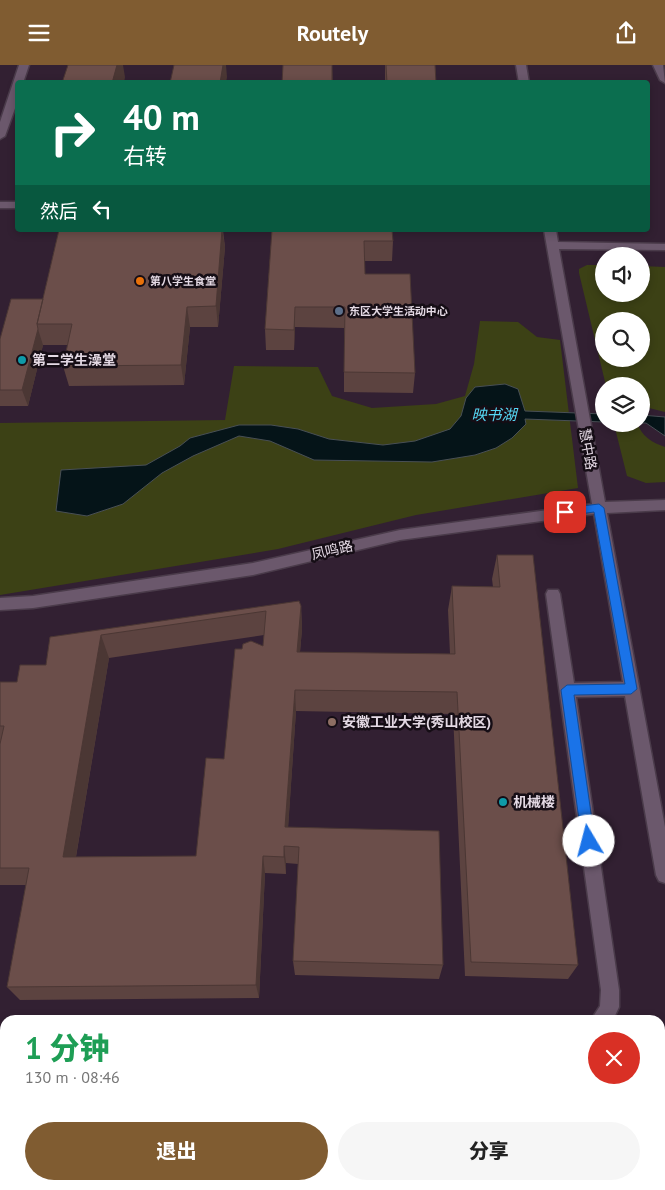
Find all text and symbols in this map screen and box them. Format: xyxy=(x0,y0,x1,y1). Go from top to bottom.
icon: menu xyxy=(25,19,53,47)
text: Routely xyxy=(297,19,368,47)
icon: share xyxy=(612,19,640,47)
text: 40 m xyxy=(123,94,200,140)
icon: right xyxy=(40,100,105,165)
text: 右转 xyxy=(123,142,167,170)
icon: left xyxy=(88,195,116,223)
text: 然后 xyxy=(40,199,78,223)
map controls xyxy=(595,247,650,432)
button: sound xyxy=(595,247,650,302)
place label: 第八学生食堂 xyxy=(150,274,216,288)
marker: 第八学生食堂 xyxy=(134,275,146,287)
place label: 东区大学生活动中心 xyxy=(349,304,448,318)
marker: 东区大学生活动中心 xyxy=(333,305,345,317)
button: search xyxy=(595,312,650,367)
place label: 第二学生澡堂 xyxy=(32,351,116,369)
marker: 第二学生澡堂 xyxy=(16,354,28,366)
button: layers xyxy=(595,377,650,432)
water label: 映书湖 xyxy=(471,405,518,424)
street label: 慧中路 xyxy=(575,427,601,471)
pin xyxy=(544,491,586,533)
icon: arrive xyxy=(551,498,579,526)
street label: 凤鸣路 xyxy=(310,537,354,563)
place label: 安徽工业大学(秀山校区) xyxy=(342,713,491,731)
marker: 安徽工业大学(秀山校区) xyxy=(326,716,338,728)
place label: 机械楼 xyxy=(513,793,555,811)
marker: 机械楼 xyxy=(497,796,509,808)
position arrow xyxy=(562,814,614,866)
text: 1 分钟 xyxy=(25,1028,110,1067)
button: close xyxy=(588,1032,640,1084)
text: 130 m · 08:46 xyxy=(25,1067,120,1087)
button: 退出 xyxy=(25,1122,328,1180)
button: 分享 xyxy=(338,1122,640,1180)

